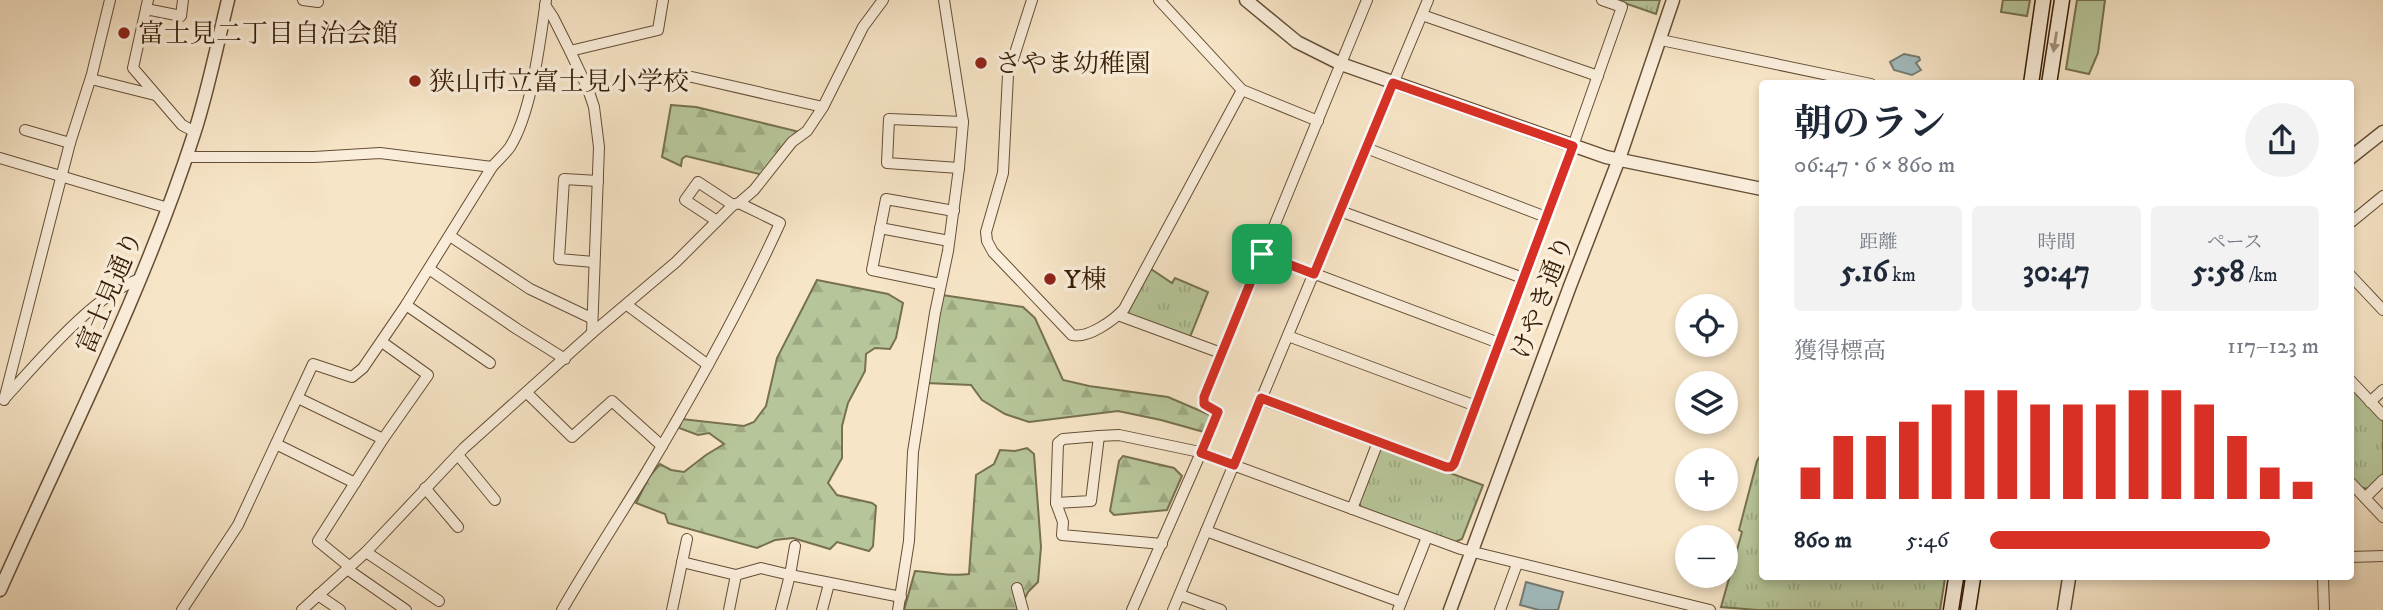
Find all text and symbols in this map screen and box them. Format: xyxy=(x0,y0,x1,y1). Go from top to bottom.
place label: 富士見二丁目自治会館 xyxy=(138,18,398,51)
marker: 富士見二丁目自治会館 xyxy=(116,25,132,41)
one-way arrow xyxy=(2049,31,2060,53)
place label: さやま幼稚園 xyxy=(995,48,1151,81)
marker: さやま幼稚園 xyxy=(973,55,989,71)
place label: 狭山市立富士見小学校 xyxy=(429,66,689,99)
marker: 狭山市立富士見小学校 xyxy=(407,73,423,89)
text: 朝のラン xyxy=(1794,101,1946,149)
button: share xyxy=(2245,103,2319,177)
text: 06:47 · 6 × 860 m xyxy=(1794,151,1955,180)
pin xyxy=(1232,224,1292,284)
street label: 富士見通り xyxy=(70,226,151,359)
street label: けやき通り xyxy=(1505,231,1582,364)
text: 距離 xyxy=(1859,231,1897,254)
text: 時間 xyxy=(2037,231,2076,254)
text: ペース xyxy=(2207,231,2263,254)
icon: arrive xyxy=(1243,235,1281,273)
text: 5.16 xyxy=(1840,254,1888,291)
text: 30:47 xyxy=(2023,254,2090,291)
text: 5:58 xyxy=(2192,254,2245,291)
place label: Y棟 xyxy=(1064,264,1106,297)
text: km xyxy=(1888,264,1916,287)
text: /km xyxy=(2245,264,2278,287)
marker: Y棟 xyxy=(1042,271,1058,287)
map controls xyxy=(1675,294,1738,588)
button: locate xyxy=(1675,294,1738,357)
text: 117–123 m xyxy=(2227,332,2319,361)
text: 獲得標高 xyxy=(1794,337,1886,366)
button: layers xyxy=(1675,371,1738,434)
button: + xyxy=(1675,448,1738,511)
button: − xyxy=(1675,525,1738,588)
text: 860 m xyxy=(1794,526,1852,555)
text: 5:46 xyxy=(1906,526,1949,555)

